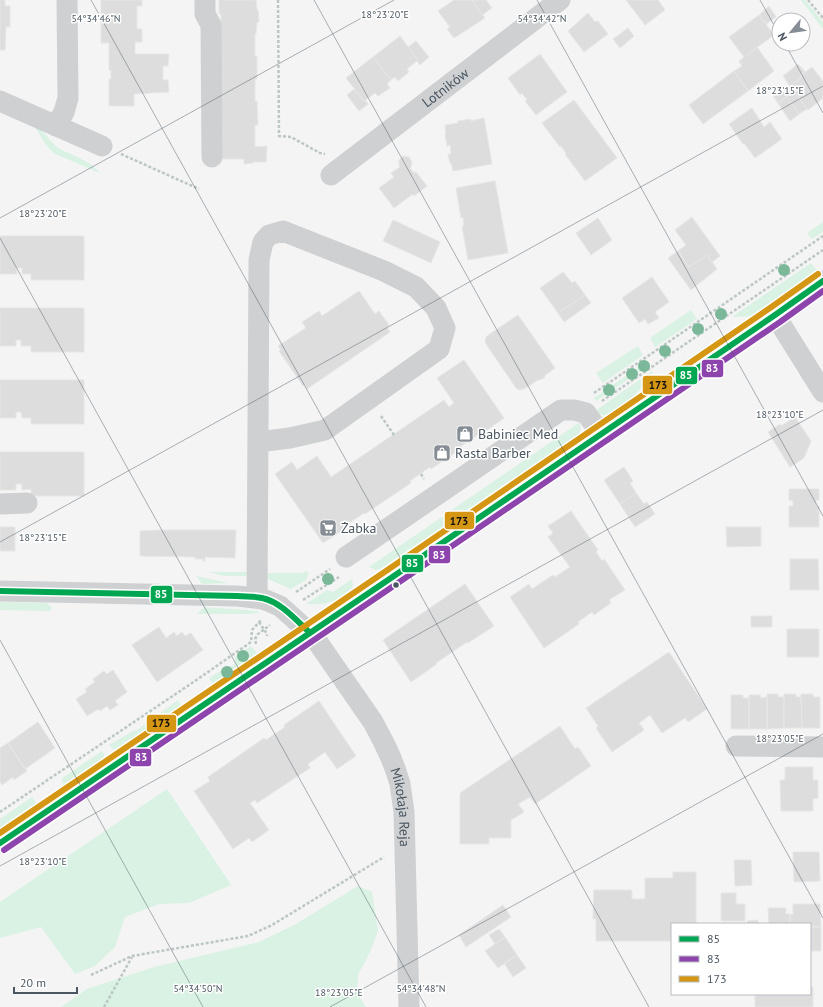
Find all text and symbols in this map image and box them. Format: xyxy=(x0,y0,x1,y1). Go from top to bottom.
text: 18°23'20"E xyxy=(361,8,409,21)
text: 54°34'46"N xyxy=(71,12,121,25)
text: 54°34'42"N xyxy=(517,12,567,25)
north arrow xyxy=(771,12,811,52)
text: N xyxy=(774,30,790,43)
street label: Lotników xyxy=(418,63,473,111)
text: 18°23'15"E xyxy=(756,84,804,97)
text: 18°23'20"E xyxy=(19,207,67,220)
line badge: 83 xyxy=(701,359,724,378)
text: 83 xyxy=(706,361,718,375)
line badge: 85 xyxy=(675,366,698,385)
text: 85 xyxy=(680,368,692,382)
line badge: 173 xyxy=(642,375,673,395)
text: 173 xyxy=(649,378,667,392)
text: 18°23'10"E xyxy=(756,408,804,421)
shop icon: Babiniec Med xyxy=(455,424,475,444)
place label: Babiniec Med xyxy=(478,425,558,443)
shop icon: Rasta Barber xyxy=(432,443,452,463)
place label: Rasta Barber xyxy=(455,444,531,462)
line badge: 173 xyxy=(444,511,475,530)
text: 173 xyxy=(450,514,468,528)
supermarket icon: Żabka xyxy=(318,518,338,538)
place label: Żabka xyxy=(341,519,377,537)
text: 18°23'15"E xyxy=(19,531,67,544)
line badge: 83 xyxy=(428,545,451,564)
text: 83 xyxy=(433,548,445,562)
line badge: 85 xyxy=(401,554,424,573)
text: 85 xyxy=(406,556,418,570)
unlabelled marker xyxy=(391,580,401,590)
line badge: 85 xyxy=(150,585,173,604)
text: 85 xyxy=(155,587,167,601)
line badge: 173 xyxy=(146,714,177,733)
text: 173 xyxy=(152,716,170,730)
text: 18°23'05"E xyxy=(756,732,804,745)
line badge: 83 xyxy=(129,748,152,767)
text: 83 xyxy=(135,750,147,764)
street label: Mikołaja Reja xyxy=(386,765,414,847)
text: 18°23'10"E xyxy=(19,855,67,868)
legend xyxy=(671,923,811,995)
text: 85 xyxy=(707,931,720,946)
text: 83 xyxy=(707,951,720,966)
scale bar xyxy=(14,969,77,995)
text: 173 xyxy=(707,971,727,986)
text: 20 m xyxy=(20,975,46,990)
text: 54°34'50"N xyxy=(173,982,223,995)
text: 54°34'48"N xyxy=(396,982,446,995)
text: 18°23'05"E xyxy=(315,986,363,999)

